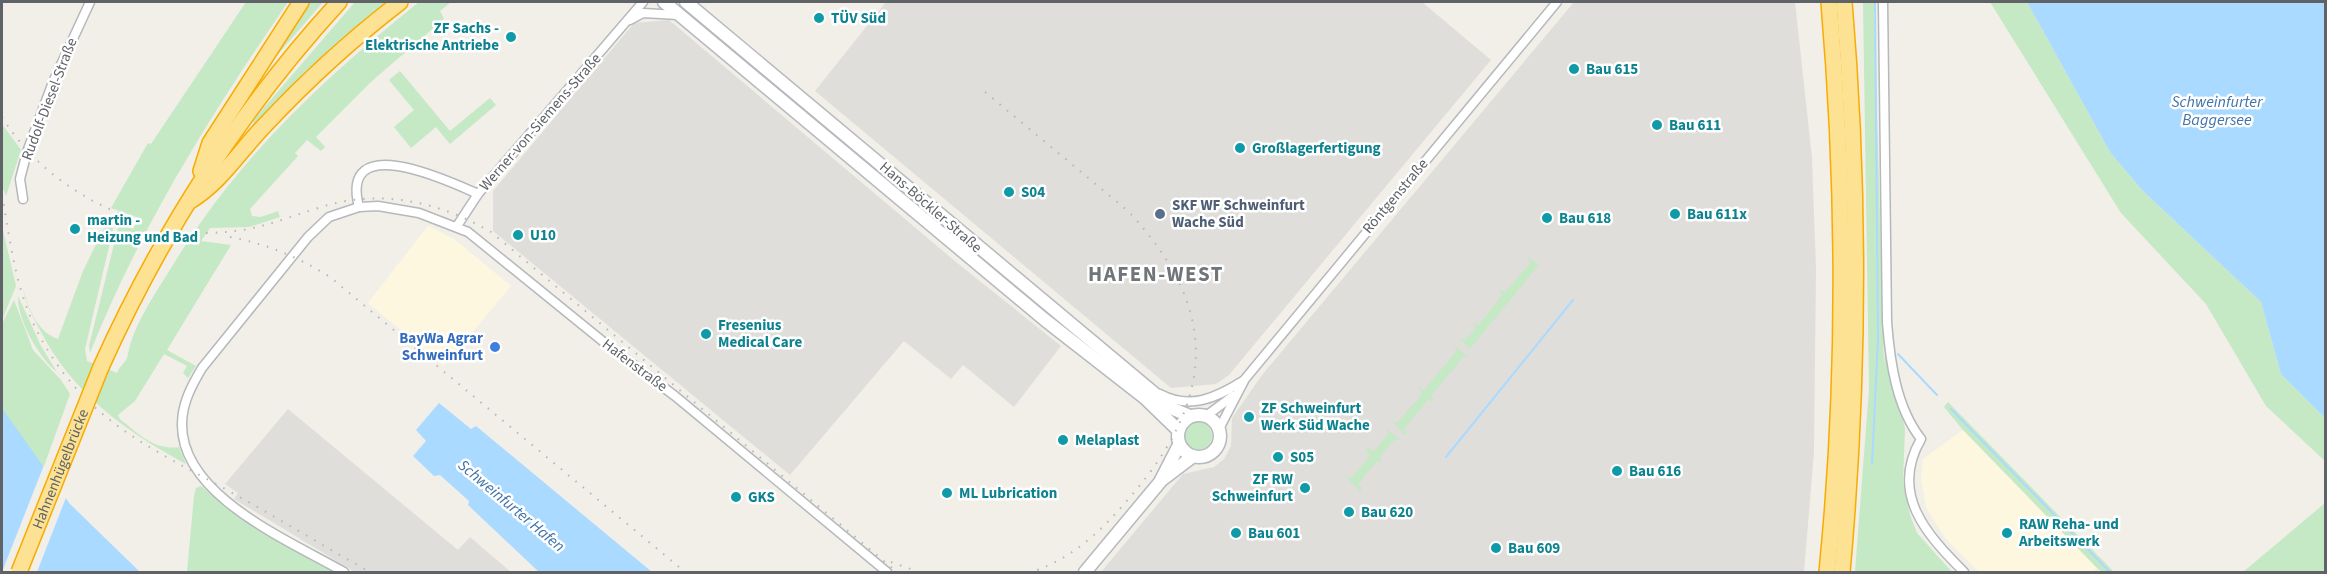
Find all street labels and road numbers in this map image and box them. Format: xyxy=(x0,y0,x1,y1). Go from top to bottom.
street label: Rudolf-Diesel-Straße xyxy=(16,35,82,163)
street label: Werner-von-Siemens-Straße xyxy=(475,49,606,196)
street label: Röntgenstraße xyxy=(1358,154,1433,238)
street label: Hans-Böckler-Straße xyxy=(875,157,986,258)
street label: Hafenstraße xyxy=(598,334,672,397)
street label: Hahnenhügelbrücke xyxy=(27,406,94,532)

